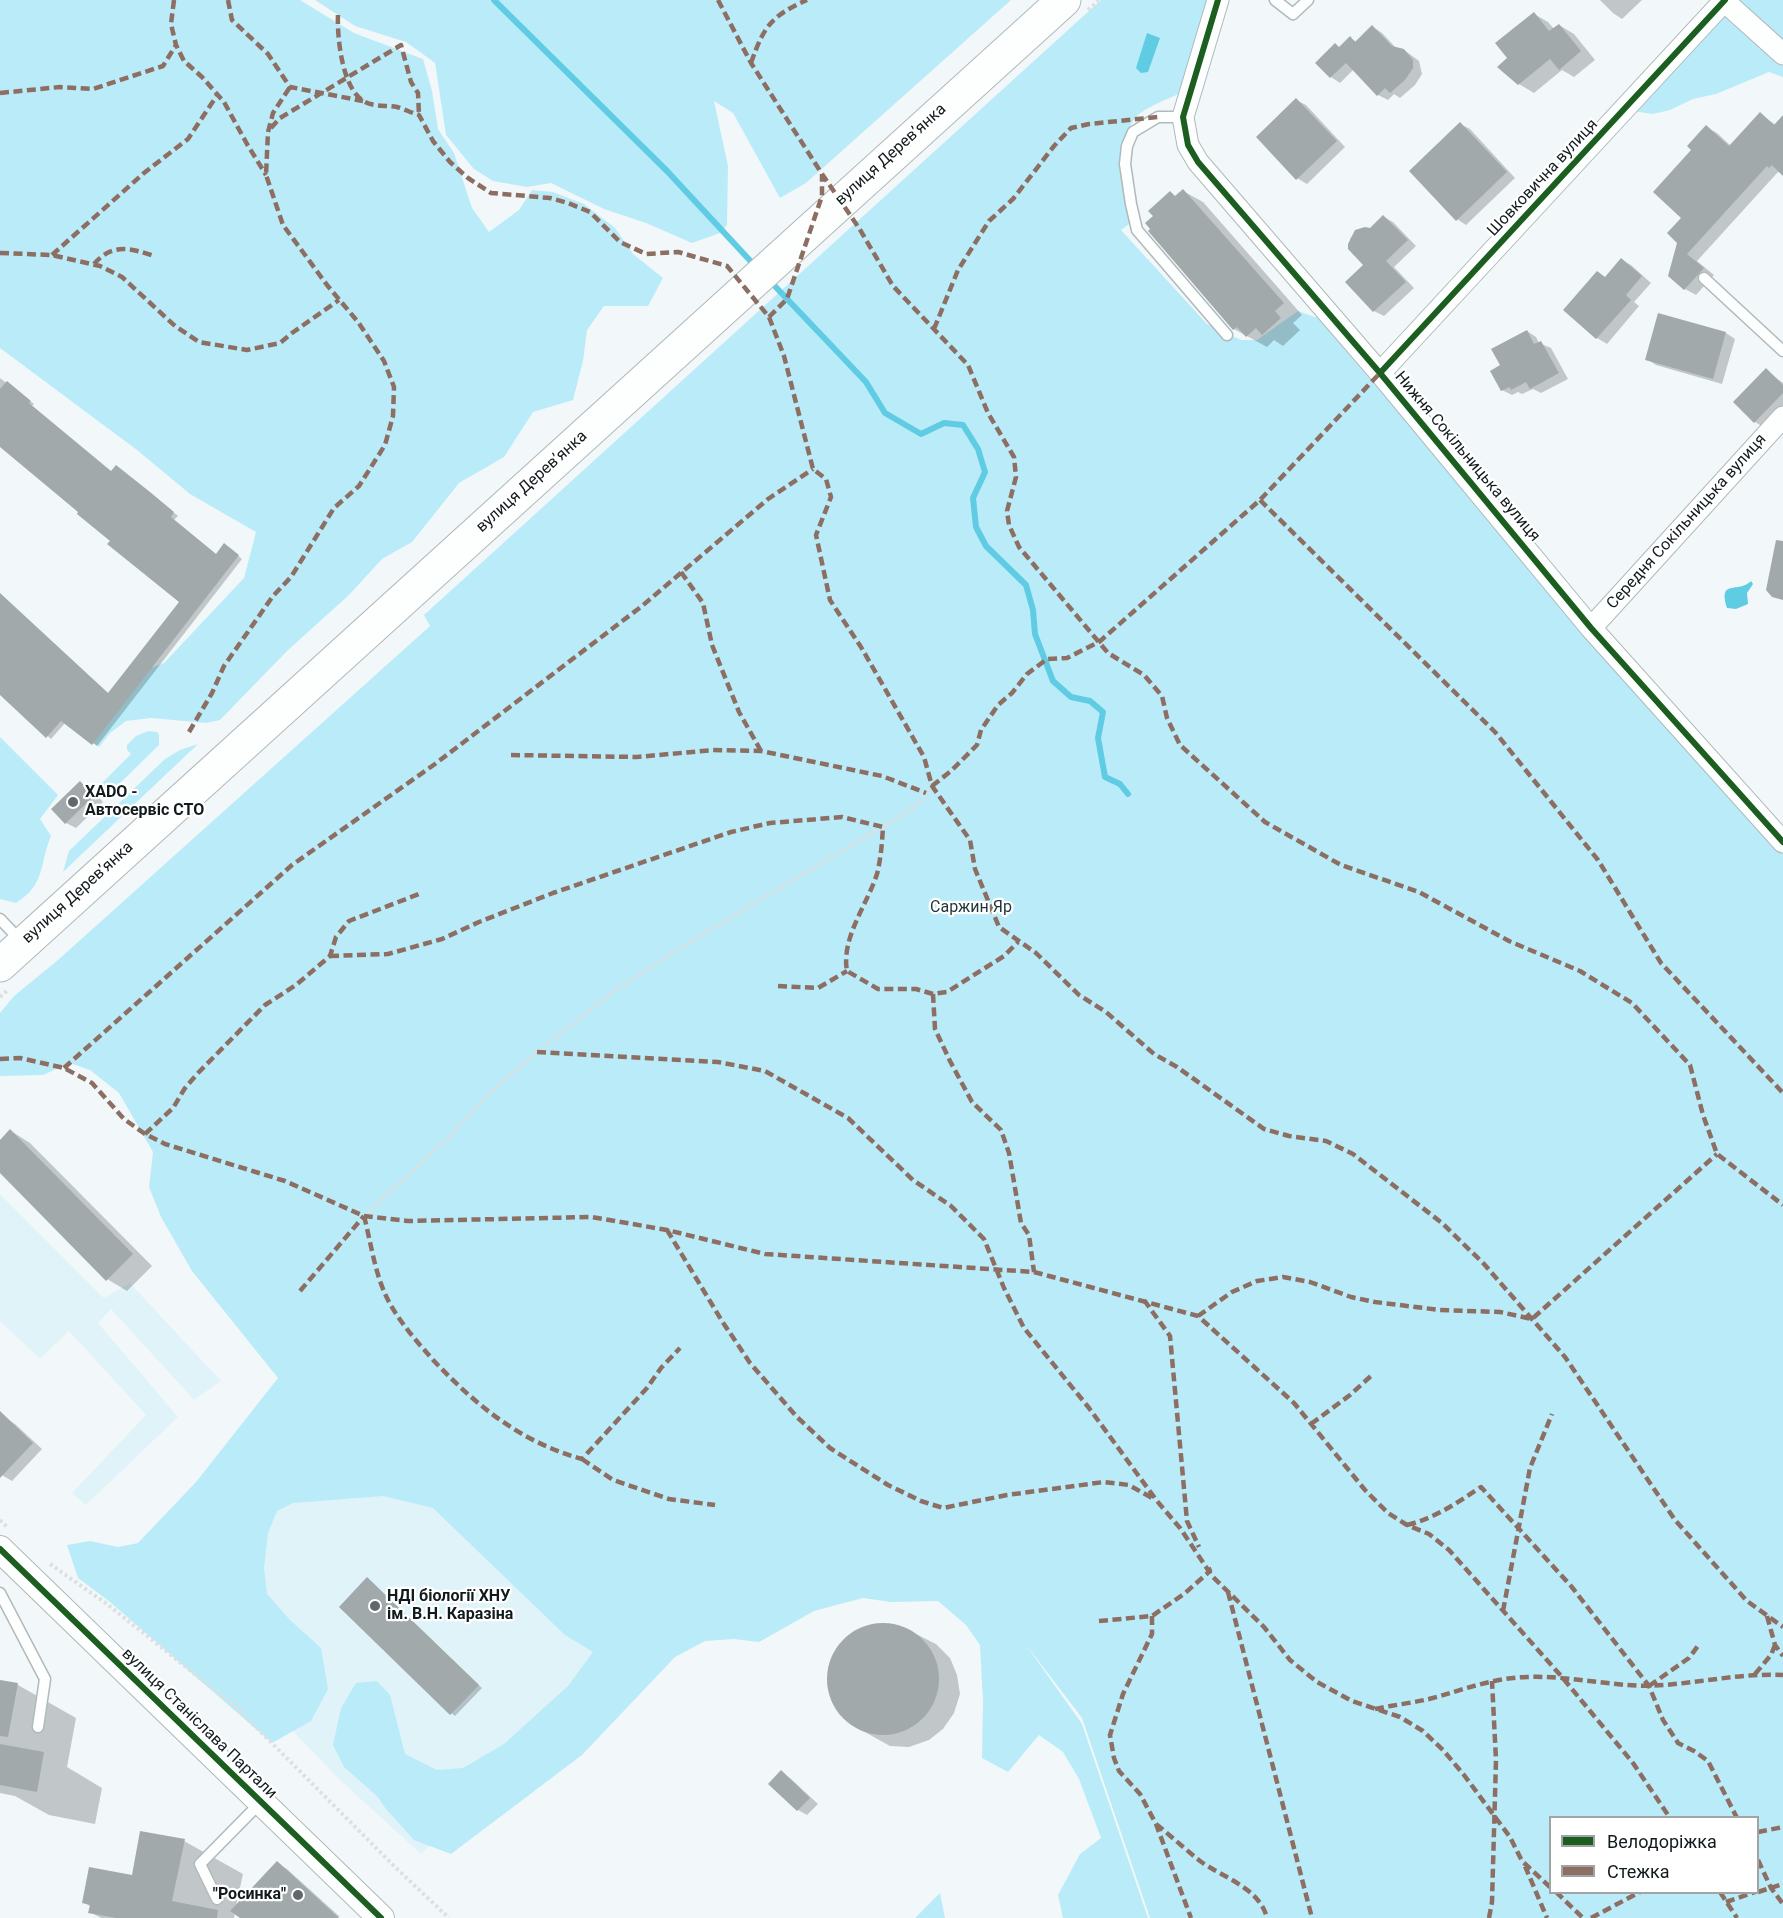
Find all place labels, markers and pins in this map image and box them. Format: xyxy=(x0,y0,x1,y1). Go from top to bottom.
place label: XADO - Автосервіс СТО xyxy=(85,783,204,821)
marker: XADO - Автосервіс СТО xyxy=(66,795,80,809)
place label: НДІ біології ХНУ ім. В.Н. Каразіна xyxy=(387,1587,513,1625)
marker: НДІ біології ХНУ ім. В.Н. Каразіна xyxy=(368,1599,382,1613)
place label: "Росинка" xyxy=(213,1885,286,1905)
marker: "Росинка" xyxy=(291,1888,305,1902)

